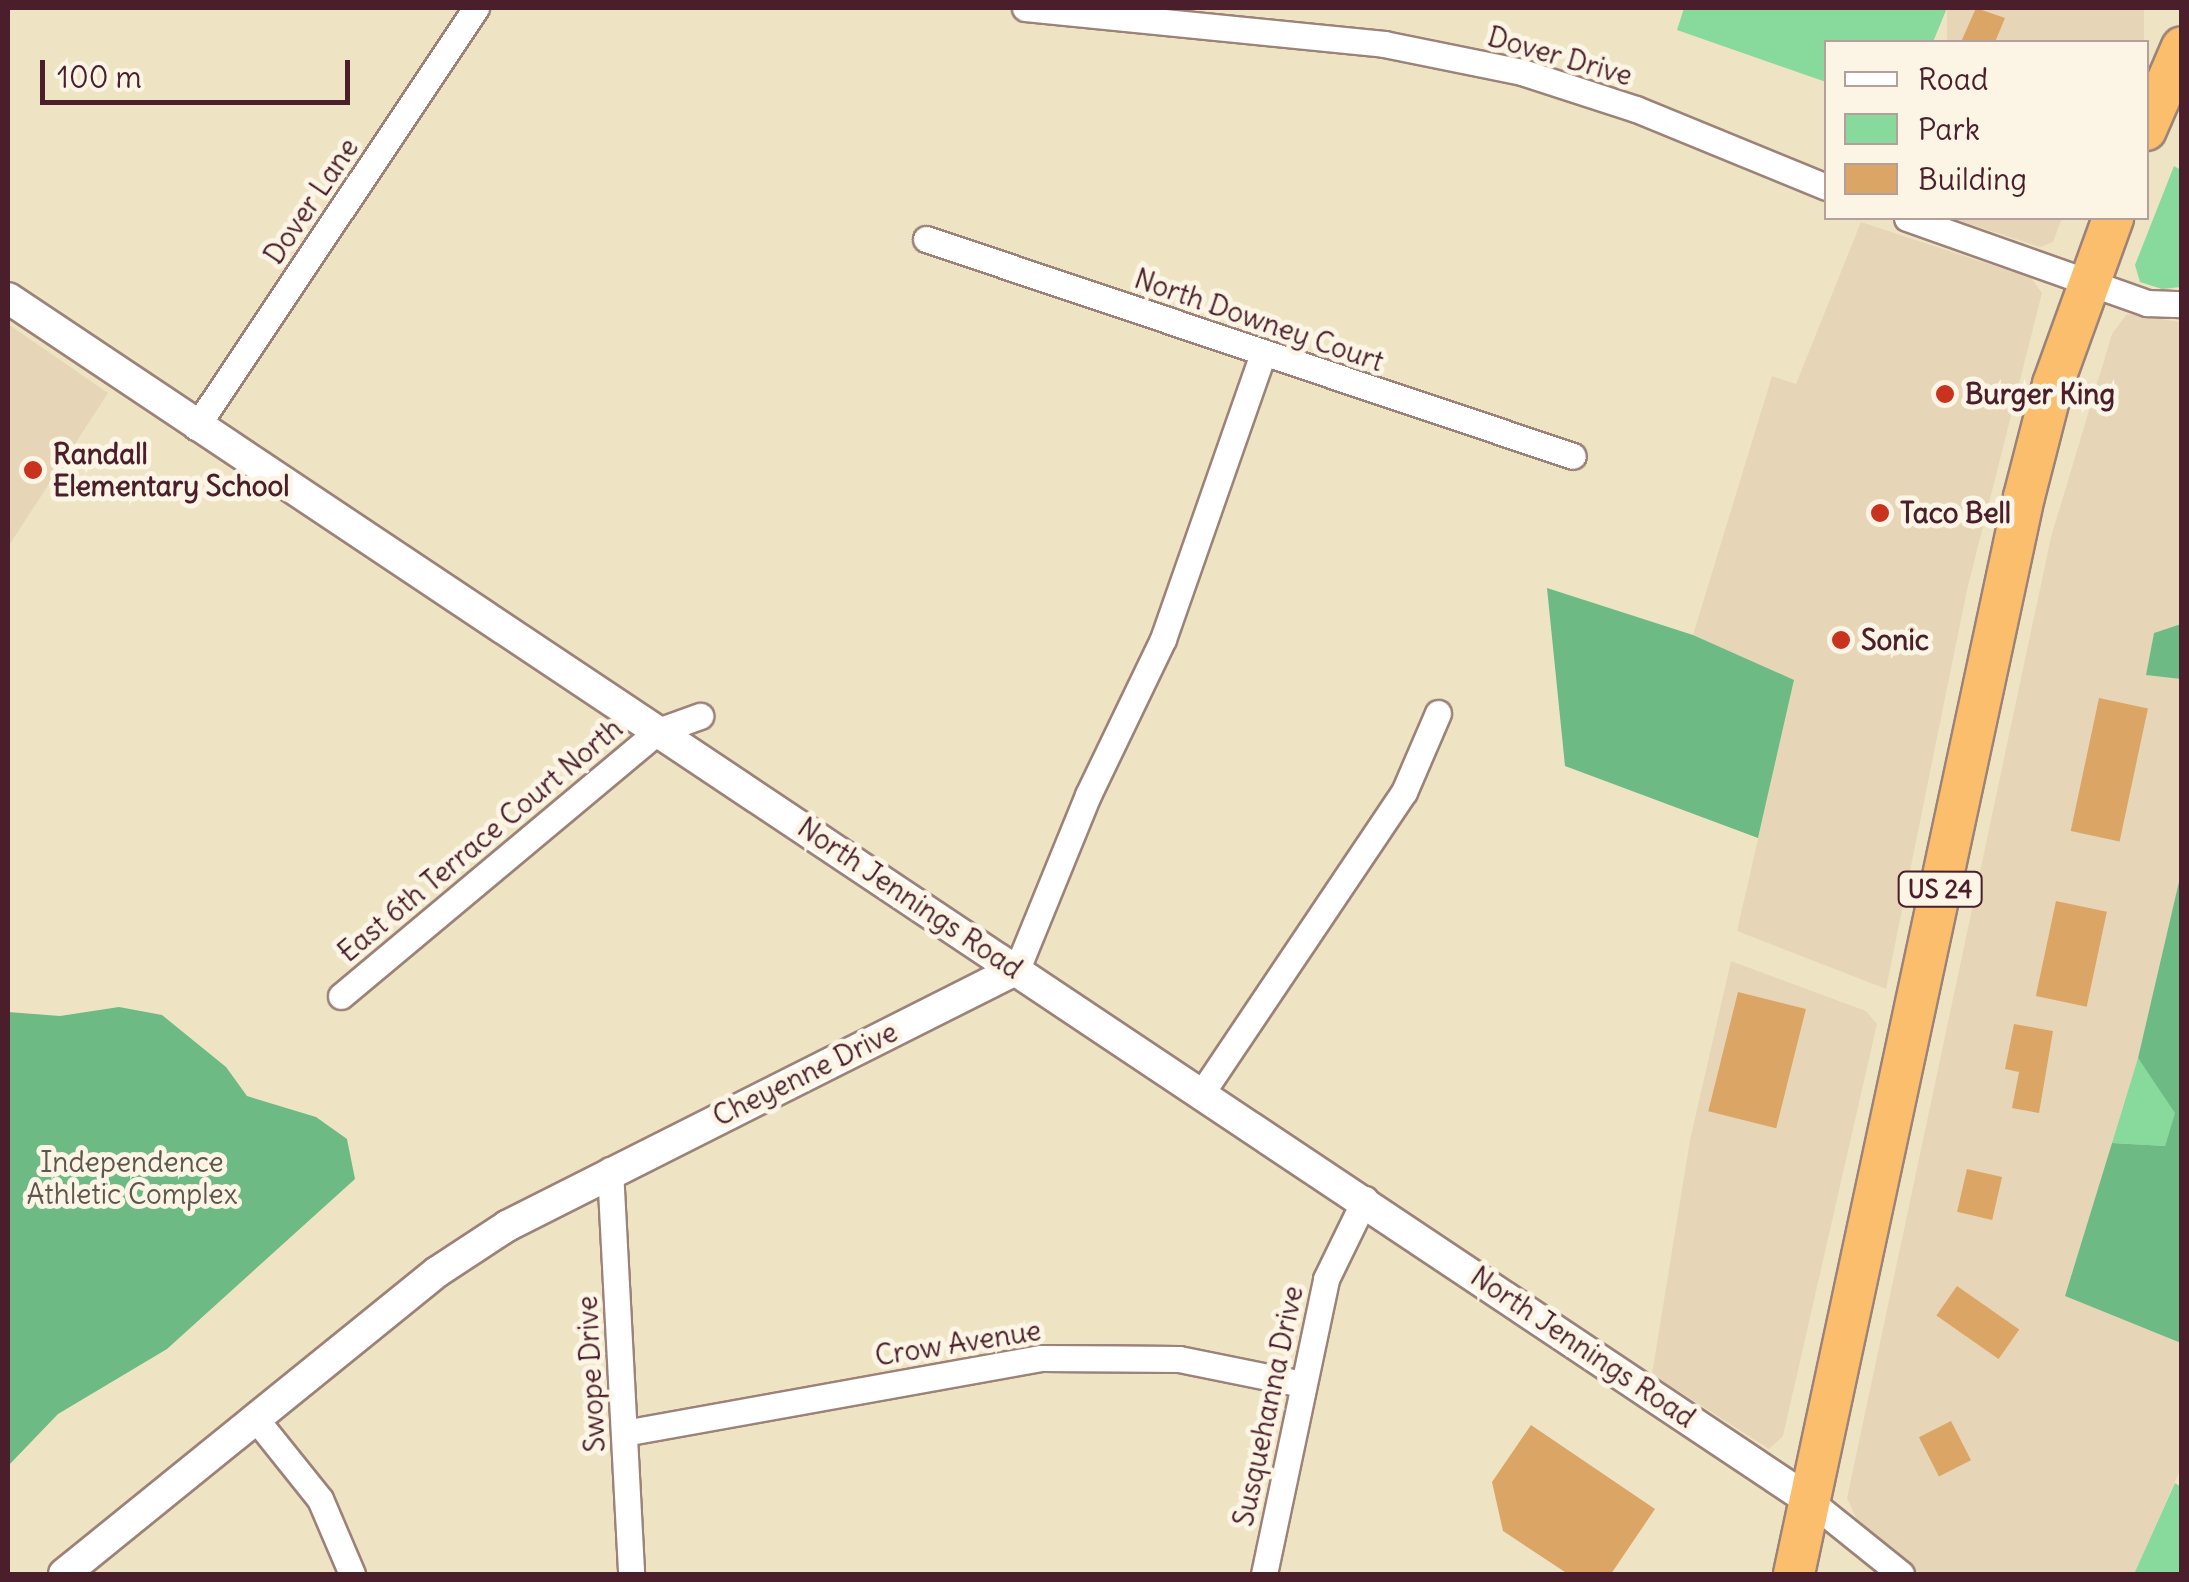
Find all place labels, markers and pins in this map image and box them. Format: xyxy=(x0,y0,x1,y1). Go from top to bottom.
place label: Burger King xyxy=(1965,377,2115,411)
marker: Burger King xyxy=(1934,383,1956,405)
place label: Randall Elementary School xyxy=(53,437,290,503)
marker: Randall Elementary School xyxy=(22,459,44,481)
place label: Taco Bell xyxy=(1900,496,2011,530)
marker: Taco Bell xyxy=(1869,502,1891,524)
place label: Sonic xyxy=(1861,623,1929,657)
marker: Sonic xyxy=(1830,629,1852,651)

